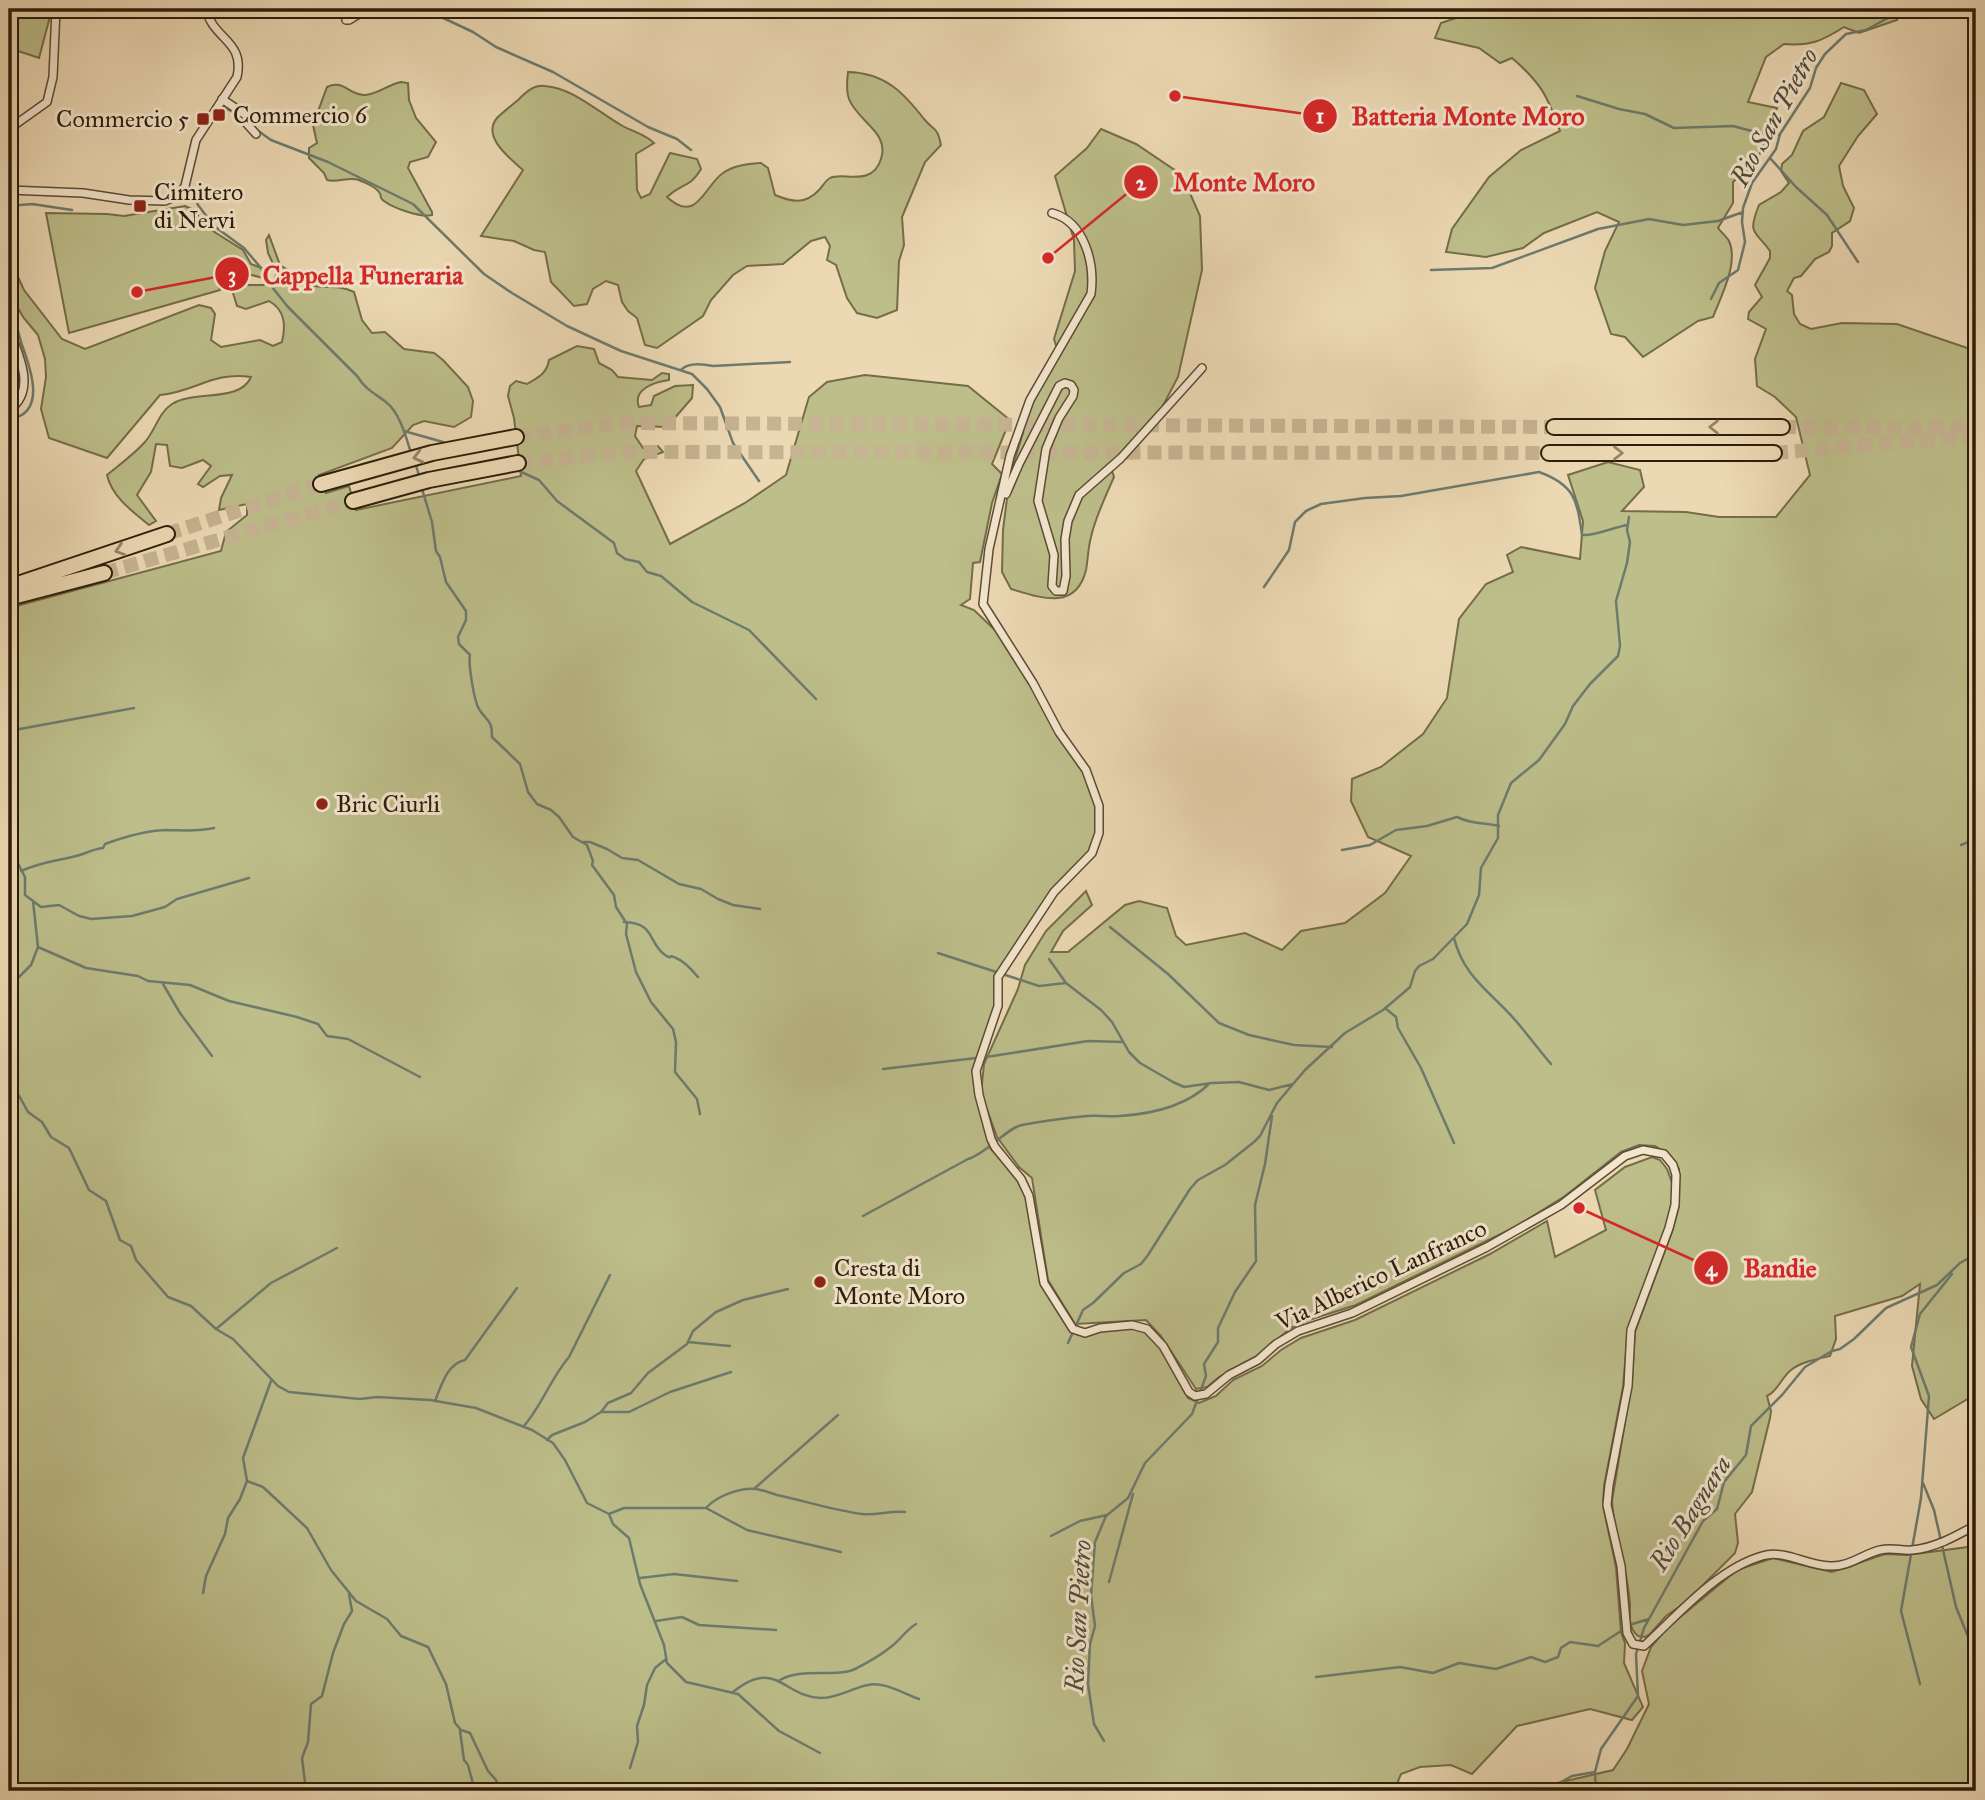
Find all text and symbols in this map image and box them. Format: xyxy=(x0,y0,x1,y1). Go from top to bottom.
water label: Rio San Pietro xyxy=(1723,42,1825,192)
callout: Batteria Monte Moro xyxy=(1302,92,1598,139)
place label: Commercio 6 xyxy=(233,100,368,130)
text: Batteria Monte Moro xyxy=(1352,100,1584,132)
text: 1 xyxy=(1316,103,1324,129)
place label: Commercio 5 xyxy=(56,104,189,134)
marker: Commercio 6 xyxy=(211,107,227,123)
marker: Commercio 5 xyxy=(195,111,211,127)
callout: Monte Moro xyxy=(1124,159,1329,206)
text: Monte Moro xyxy=(1173,166,1315,198)
text: 2 xyxy=(1136,170,1147,196)
place label: Cimitero di Nervi xyxy=(154,177,243,235)
marker: Cimitero di Nervi xyxy=(132,198,148,214)
callout: Cappella Funeraria xyxy=(214,251,478,298)
text: Cappella Funeraria xyxy=(263,259,464,291)
text: 3 xyxy=(228,262,236,288)
one-way arrow xyxy=(1708,419,1718,435)
one-way arrow xyxy=(1613,445,1623,461)
one-way arrow xyxy=(412,449,424,463)
one-way arrow xyxy=(114,542,126,556)
place label: Bric Ciurli xyxy=(336,789,441,819)
marker: Bric Ciurli xyxy=(314,796,330,812)
street label: Via Alberico Lanfranco xyxy=(1270,1213,1491,1337)
callout: Bandie xyxy=(1694,1245,1830,1292)
text: Bandie xyxy=(1743,1252,1817,1284)
place label: Cresta di Monte Moro xyxy=(834,1253,965,1311)
text: 4 xyxy=(1705,1256,1718,1282)
marker: Cresta di Monte Moro xyxy=(812,1274,828,1290)
water label: Rio Bagnara xyxy=(1642,1450,1738,1577)
water label: Rio San Pietro xyxy=(1058,1539,1098,1694)

